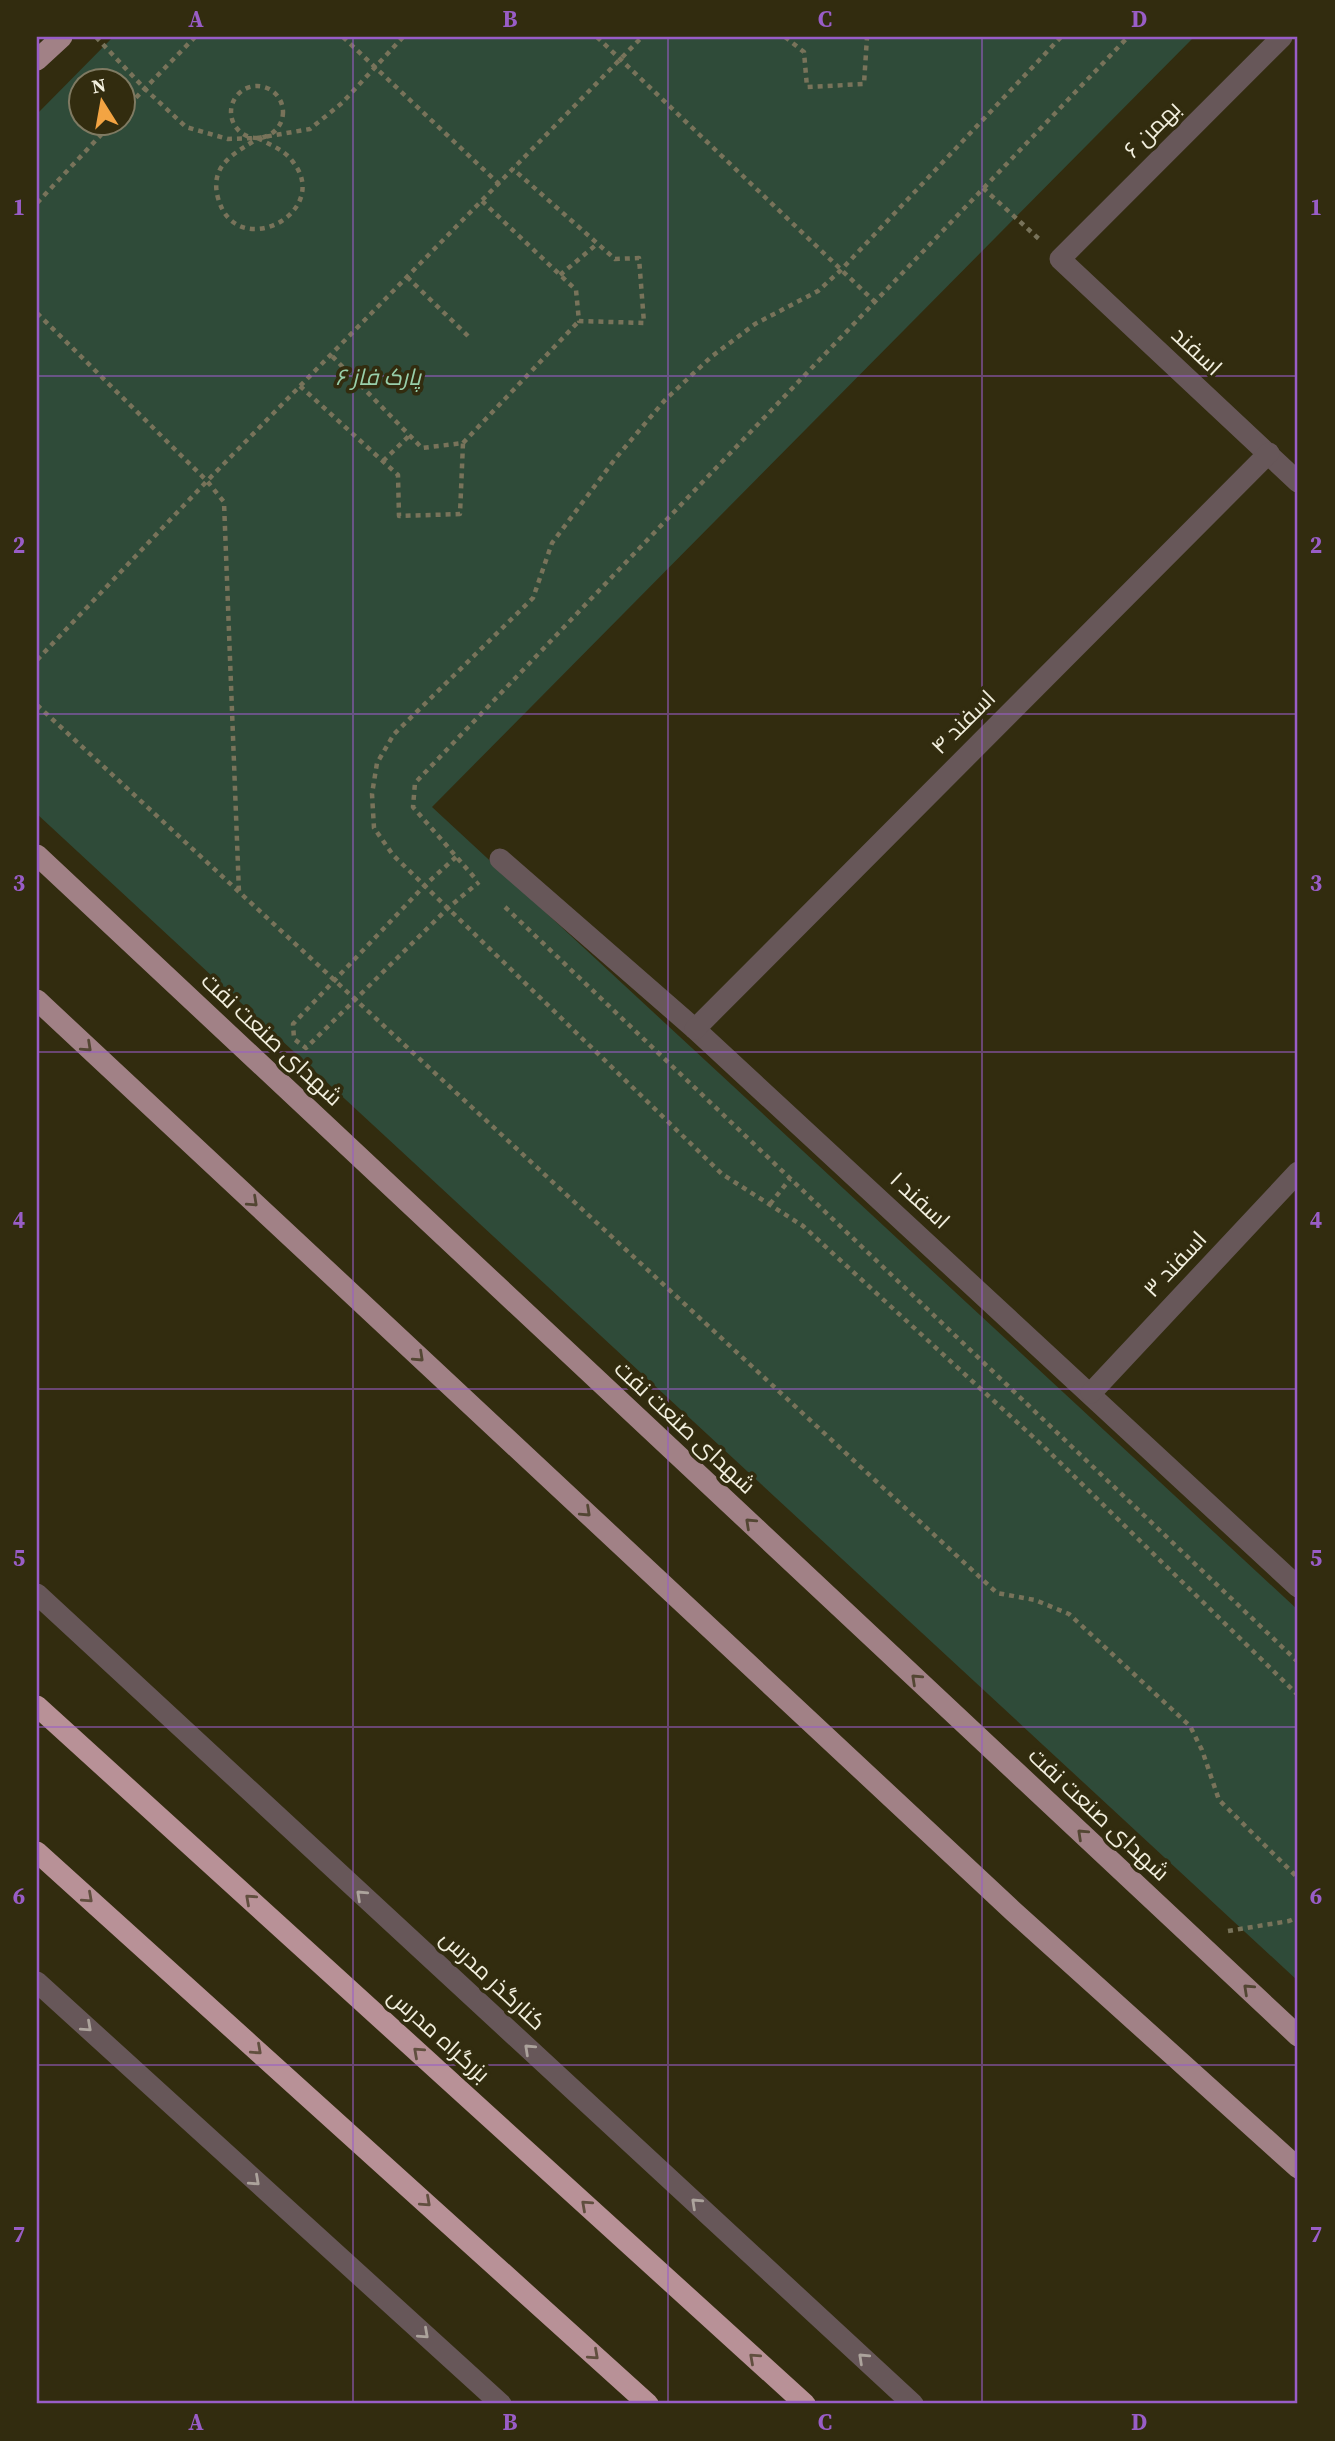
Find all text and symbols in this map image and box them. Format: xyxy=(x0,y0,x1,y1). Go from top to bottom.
text: A xyxy=(188,3,204,35)
text: B xyxy=(503,3,518,35)
text: C xyxy=(818,3,832,35)
text: D xyxy=(1131,3,1147,35)
north arrow xyxy=(66,66,136,136)
text: N xyxy=(89,71,108,99)
street label: بهمن ۶ xyxy=(1116,93,1188,165)
text: 1 xyxy=(13,191,25,223)
text: 1 xyxy=(1310,191,1322,223)
street label: اسفند xyxy=(1165,319,1229,383)
park label: پارک فاز ۶ xyxy=(335,361,423,393)
text: 2 xyxy=(13,529,25,561)
text: 2 xyxy=(1310,529,1322,561)
street label: اسفند ۴ xyxy=(924,683,1002,761)
text: 3 xyxy=(13,867,25,899)
text: 3 xyxy=(1310,867,1322,899)
street label: شهدای صنعت نفت xyxy=(194,965,350,1113)
one-way arrow xyxy=(79,1038,92,1051)
street label: اسفند ۱ xyxy=(883,1164,957,1236)
one-way arrow xyxy=(245,1193,258,1206)
text: 4 xyxy=(13,1204,25,1236)
text: 4 xyxy=(1310,1204,1322,1236)
street label: اسفند ۳ xyxy=(1136,1224,1214,1304)
one-way arrow xyxy=(411,1349,424,1361)
street label: شهدای صنعت نفت xyxy=(607,1353,763,1501)
one-way arrow xyxy=(578,1504,591,1517)
one-way arrow xyxy=(745,1519,758,1531)
text: 5 xyxy=(13,1542,25,1574)
text: 5 xyxy=(1310,1542,1322,1574)
one-way arrow xyxy=(911,1674,924,1687)
street label: شهدای صنعت نفت xyxy=(1021,1740,1177,1888)
one-way arrow xyxy=(1077,1830,1090,1842)
text: 6 xyxy=(13,1880,25,1912)
text: 6 xyxy=(1310,1880,1322,1912)
one-way arrow xyxy=(79,1890,92,1902)
one-way arrow xyxy=(356,1890,369,1903)
one-way arrow xyxy=(245,1895,258,1907)
street label: کنارگذر مدرس xyxy=(433,1923,553,2037)
street label: بزرگراه مدرس xyxy=(381,1980,497,2090)
one-way arrow xyxy=(1243,1985,1256,1998)
one-way arrow xyxy=(79,2019,92,2032)
one-way arrow xyxy=(249,2042,262,2054)
one-way arrow xyxy=(524,2045,537,2057)
one-way arrow xyxy=(413,2048,426,2060)
one-way arrow xyxy=(247,2172,260,2185)
one-way arrow xyxy=(418,2194,431,2206)
one-way arrow xyxy=(691,2199,704,2212)
one-way arrow xyxy=(581,2201,594,2213)
text: 7 xyxy=(13,2218,25,2250)
text: 7 xyxy=(1310,2218,1322,2250)
one-way arrow xyxy=(416,2325,429,2338)
one-way arrow xyxy=(586,2347,599,2359)
one-way arrow xyxy=(749,2354,762,2367)
one-way arrow xyxy=(858,2354,871,2366)
text: A xyxy=(188,2406,204,2438)
text: B xyxy=(503,2406,518,2438)
text: C xyxy=(818,2406,832,2438)
text: D xyxy=(1131,2406,1147,2438)

